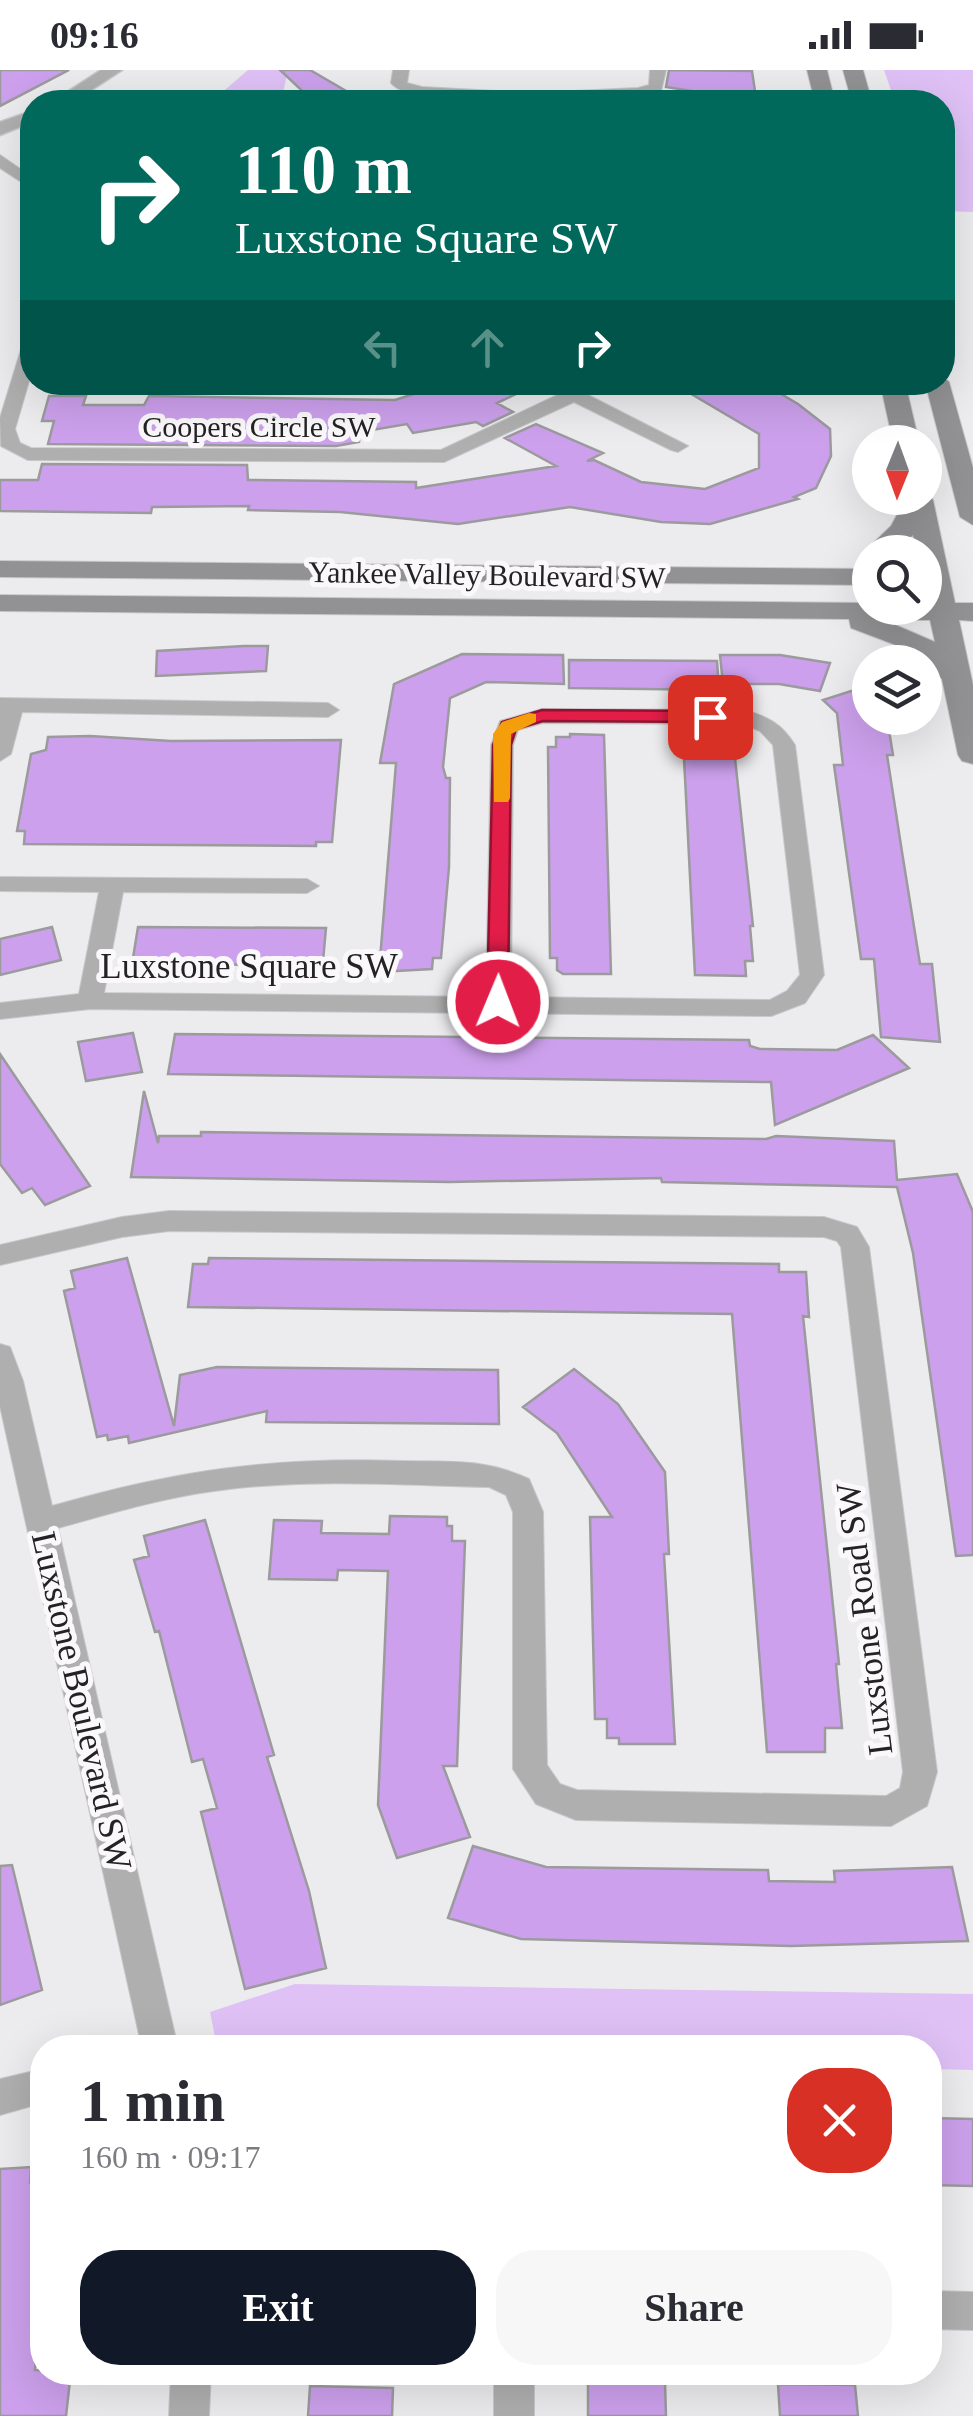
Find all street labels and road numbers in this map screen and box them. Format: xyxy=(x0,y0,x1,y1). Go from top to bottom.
street label: Coopers Circle SW xyxy=(142,410,376,443)
street label: Yankee Valley Boulevard SW xyxy=(308,555,667,594)
street label: Luxstone Square SW xyxy=(100,947,398,986)
street label: Luxstone Road SW xyxy=(828,1481,901,1757)
street label: Luxstone Boulevard SW xyxy=(24,1528,139,1874)

